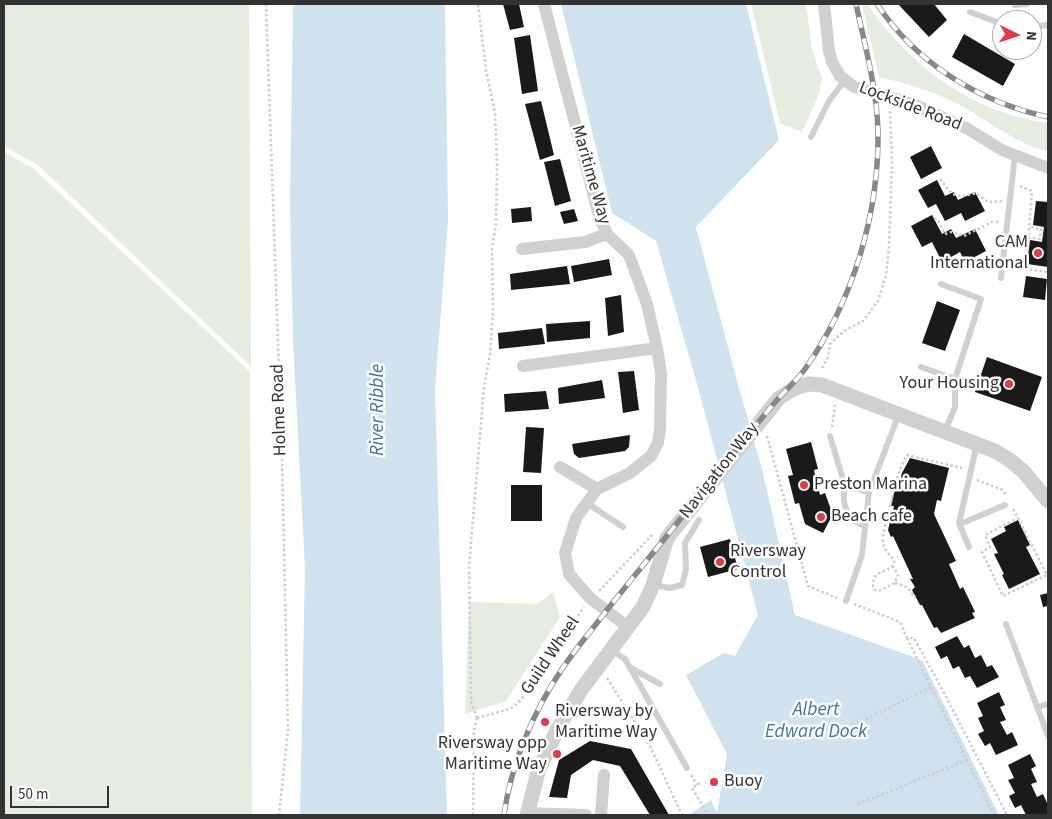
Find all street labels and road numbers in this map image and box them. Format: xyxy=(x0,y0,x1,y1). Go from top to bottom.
street label: Lockside Road xyxy=(855,77,965,137)
street label: Maritime Way xyxy=(566,123,614,227)
street label: Holme Road xyxy=(268,364,292,456)
street label: Navigation Way xyxy=(676,419,764,523)
street label: Guild Wheel xyxy=(517,613,585,699)

